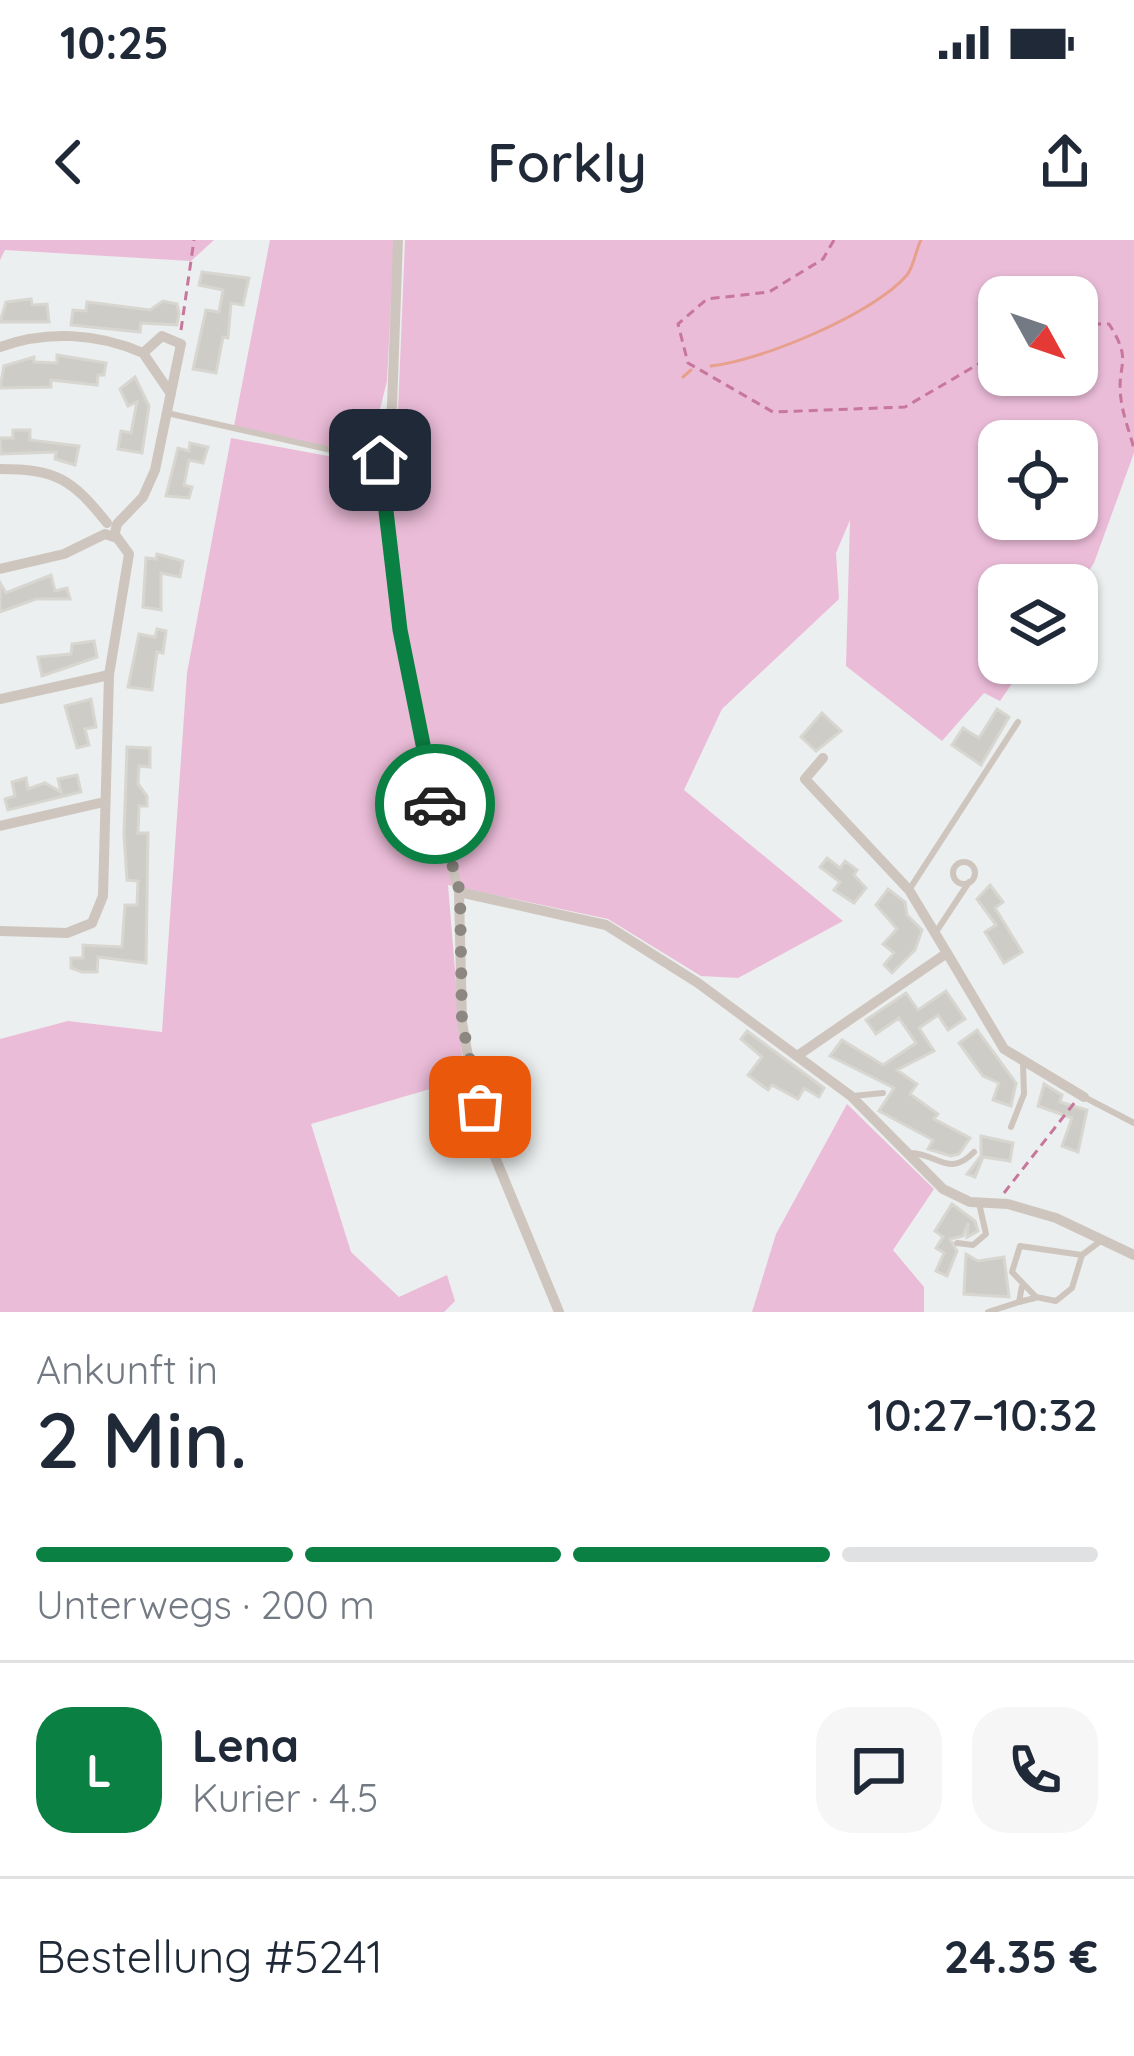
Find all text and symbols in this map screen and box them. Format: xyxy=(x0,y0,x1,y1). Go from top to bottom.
text: 10:25 xyxy=(60,14,169,70)
text: Forkly xyxy=(487,128,647,196)
icon: back xyxy=(36,129,102,195)
icon: share xyxy=(1032,129,1098,195)
north arrow xyxy=(978,276,1098,396)
map controls xyxy=(978,276,1098,684)
pin xyxy=(329,409,431,511)
button: locate xyxy=(978,420,1098,540)
icon: home xyxy=(347,427,413,493)
button: layers xyxy=(978,564,1098,684)
courier xyxy=(375,744,495,864)
icon: car xyxy=(402,771,468,837)
pin xyxy=(429,1056,531,1158)
icon: bag xyxy=(447,1074,513,1140)
text: Ankunft in xyxy=(36,1345,218,1394)
text: 10:27–10:32 xyxy=(867,1386,1098,1442)
text: 2 Min. xyxy=(36,1390,247,1488)
text: Unterwegs · 200 m xyxy=(36,1580,375,1629)
button: chat xyxy=(816,1707,942,1833)
button: phone xyxy=(972,1707,1098,1833)
text: Lena xyxy=(192,1717,299,1773)
text: L xyxy=(86,1742,112,1798)
text: Kurier · 4.5 xyxy=(192,1773,378,1822)
text: Bestellung #5241 xyxy=(36,1928,383,1984)
text: 24.35 € xyxy=(944,1928,1098,1984)

